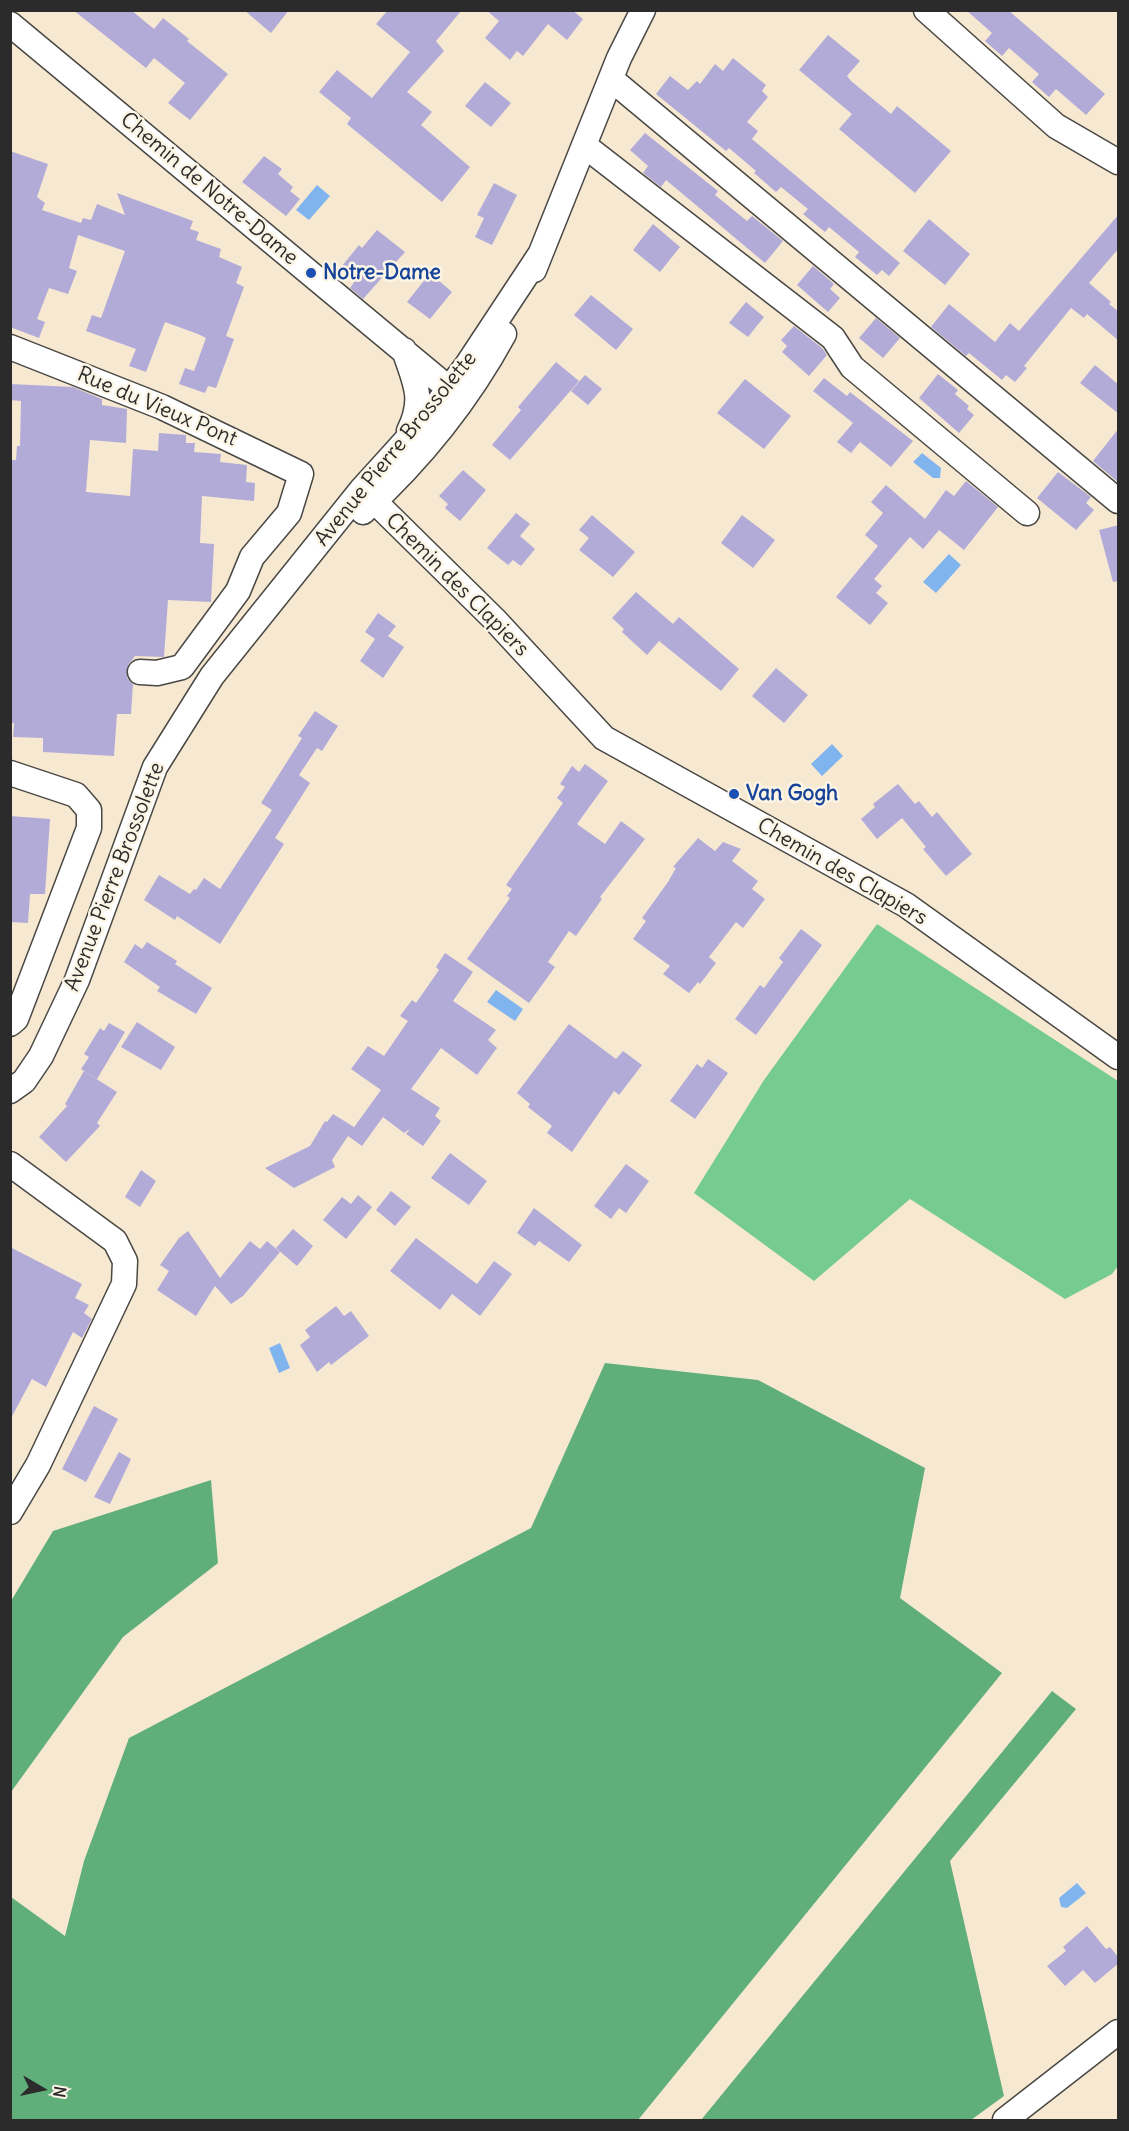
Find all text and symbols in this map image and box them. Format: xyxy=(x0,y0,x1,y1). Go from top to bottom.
street label: Chemin de Notre-Dame xyxy=(115,107,303,271)
place label: Notre-Dame xyxy=(323,260,441,286)
marker: Notre-Dame xyxy=(304,266,318,280)
street label: Avenue Pierre Brossolette xyxy=(310,347,482,551)
street label: Rue du Vieux Pont xyxy=(73,362,241,452)
street label: Chemin des Clapiers xyxy=(380,508,534,662)
street label: Avenue Pierre Brossolette xyxy=(60,759,170,995)
place label: Van Gogh xyxy=(746,781,838,807)
marker: Van Gogh xyxy=(727,787,741,801)
street label: Chemin des Clapiers xyxy=(752,813,932,931)
north arrow xyxy=(12,2059,72,2119)
text: N xyxy=(49,2085,71,2099)

